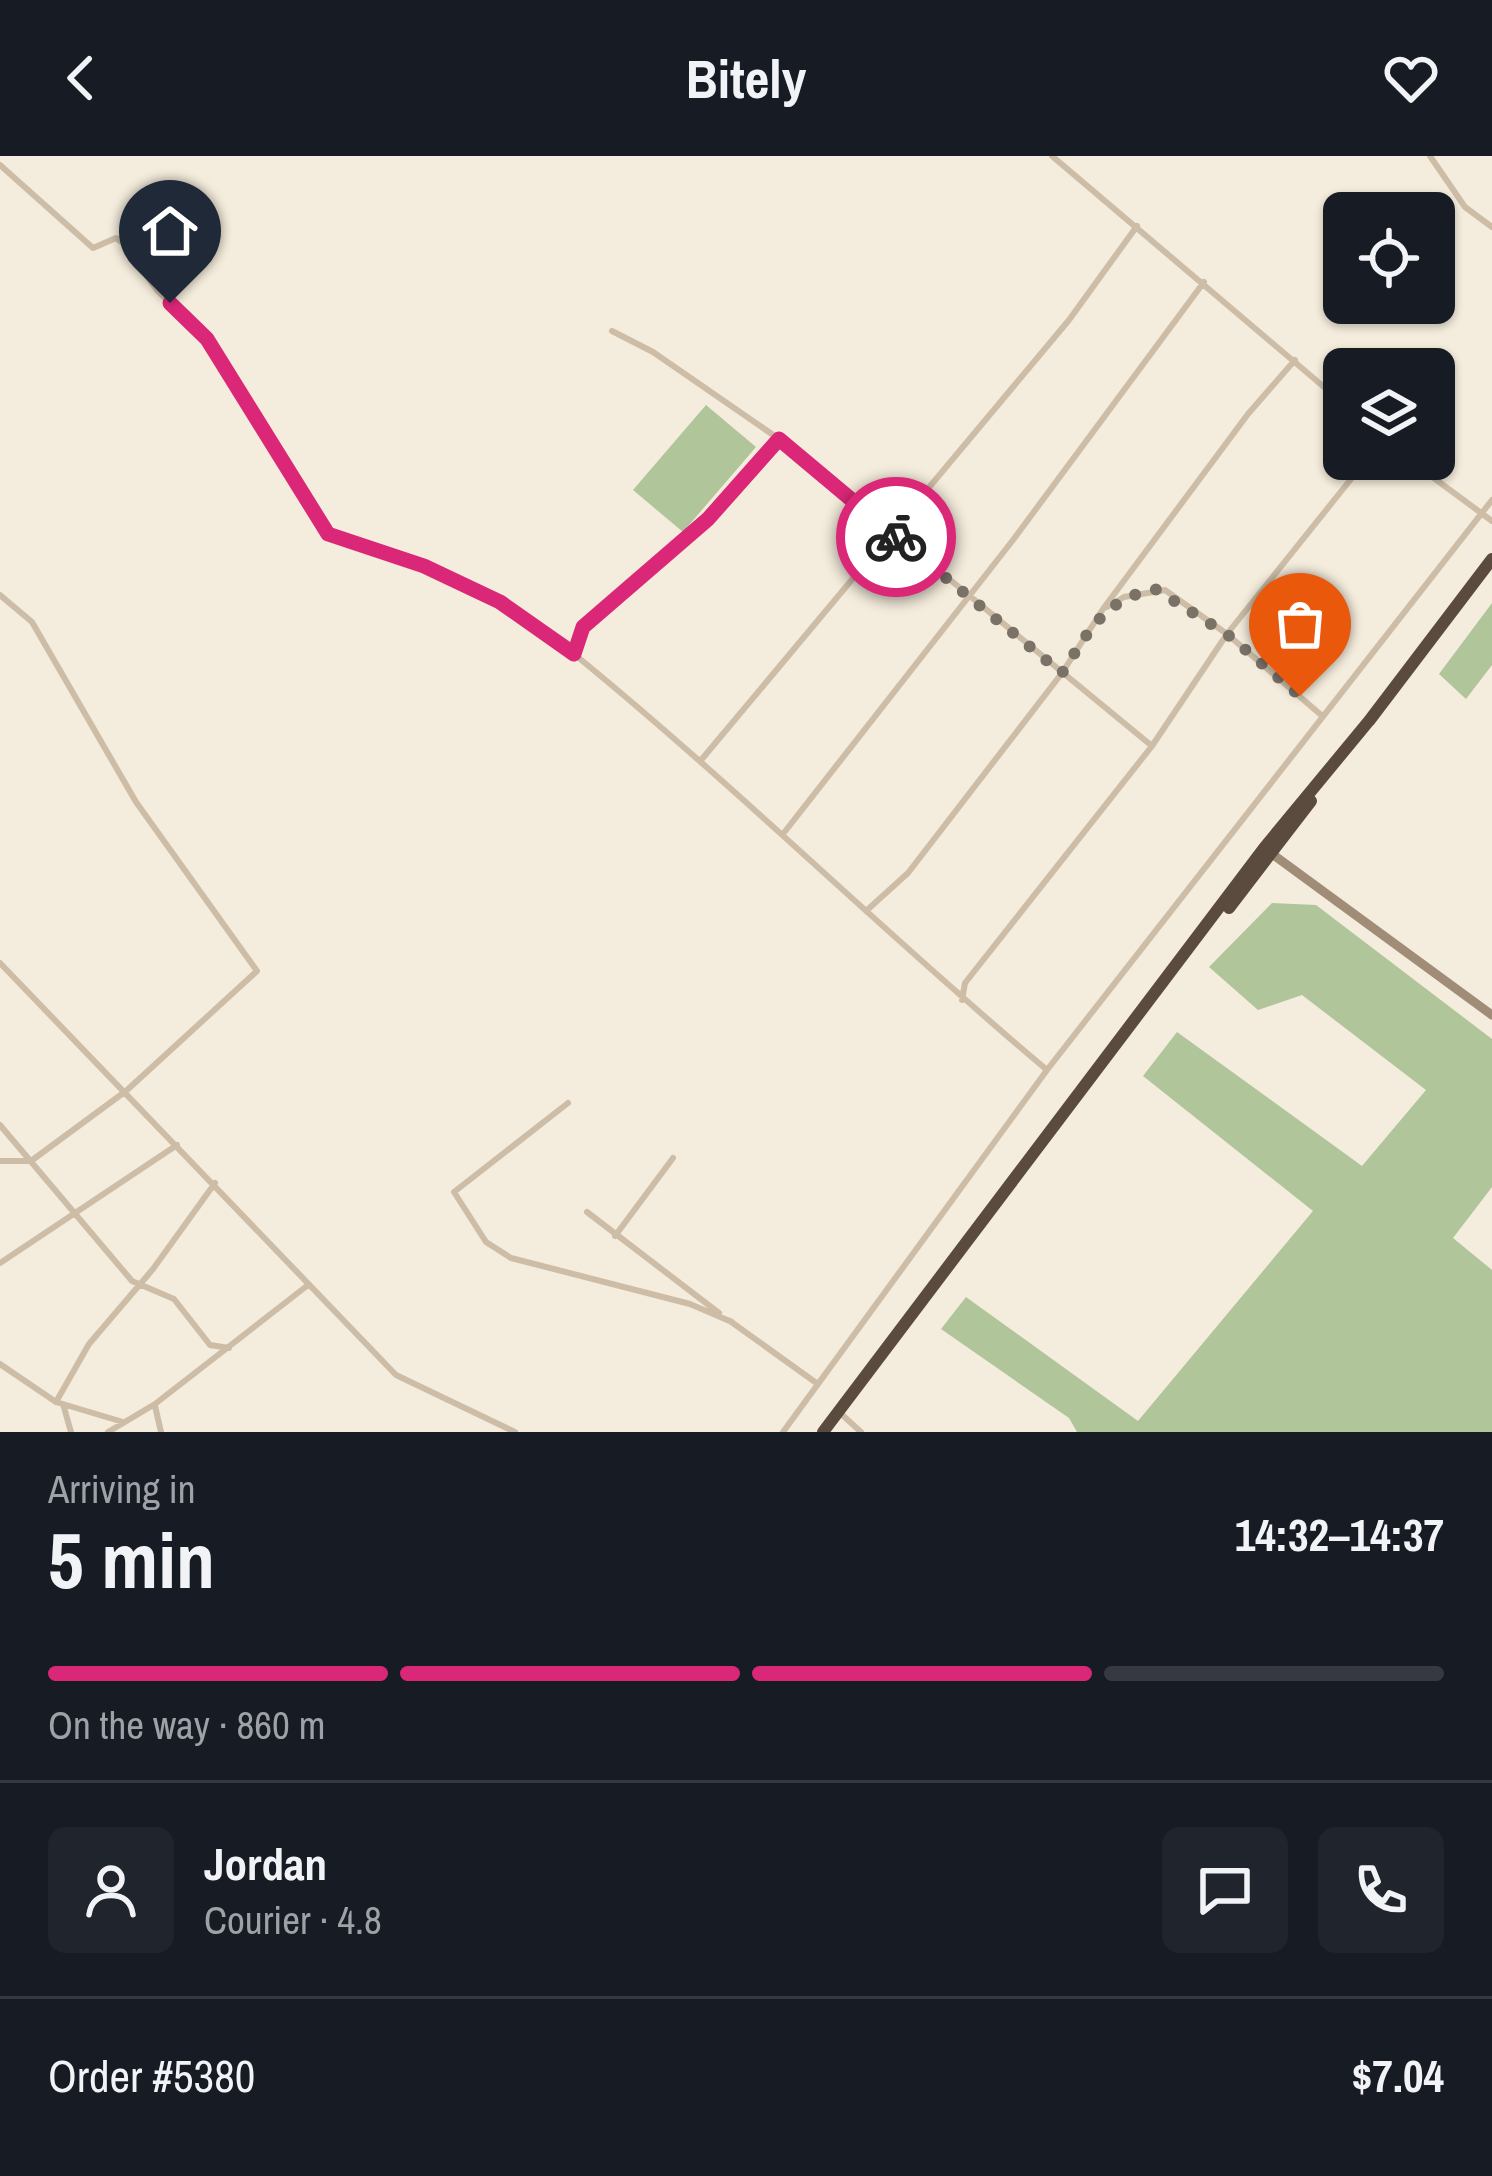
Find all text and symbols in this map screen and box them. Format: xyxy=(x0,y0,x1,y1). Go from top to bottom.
text: Bitely xyxy=(686,42,806,115)
icon: back xyxy=(48,45,114,111)
icon: heart xyxy=(1378,45,1444,111)
pin xyxy=(119,180,221,303)
map controls xyxy=(1323,192,1455,480)
button: locate xyxy=(1323,192,1455,324)
icon: home xyxy=(137,198,203,264)
button: layers xyxy=(1323,348,1455,480)
courier xyxy=(836,477,956,597)
icon: bike xyxy=(863,504,929,570)
pin xyxy=(1249,573,1351,696)
icon: bag xyxy=(1267,591,1333,657)
text: Arriving in xyxy=(48,1463,196,1515)
text: 14:32–14:37 xyxy=(1235,1504,1444,1565)
text: 5 min xyxy=(48,1507,215,1612)
text: On the way · 860 m xyxy=(48,1699,325,1751)
button: person xyxy=(48,1827,174,1953)
button: chat xyxy=(1162,1827,1288,1953)
button: phone xyxy=(1318,1827,1444,1953)
text: Jordan xyxy=(204,1833,327,1894)
text: Courier · 4.8 xyxy=(204,1894,382,1946)
text: Order #5380 xyxy=(48,2045,255,2106)
text: $7.04 xyxy=(1352,2045,1444,2106)

